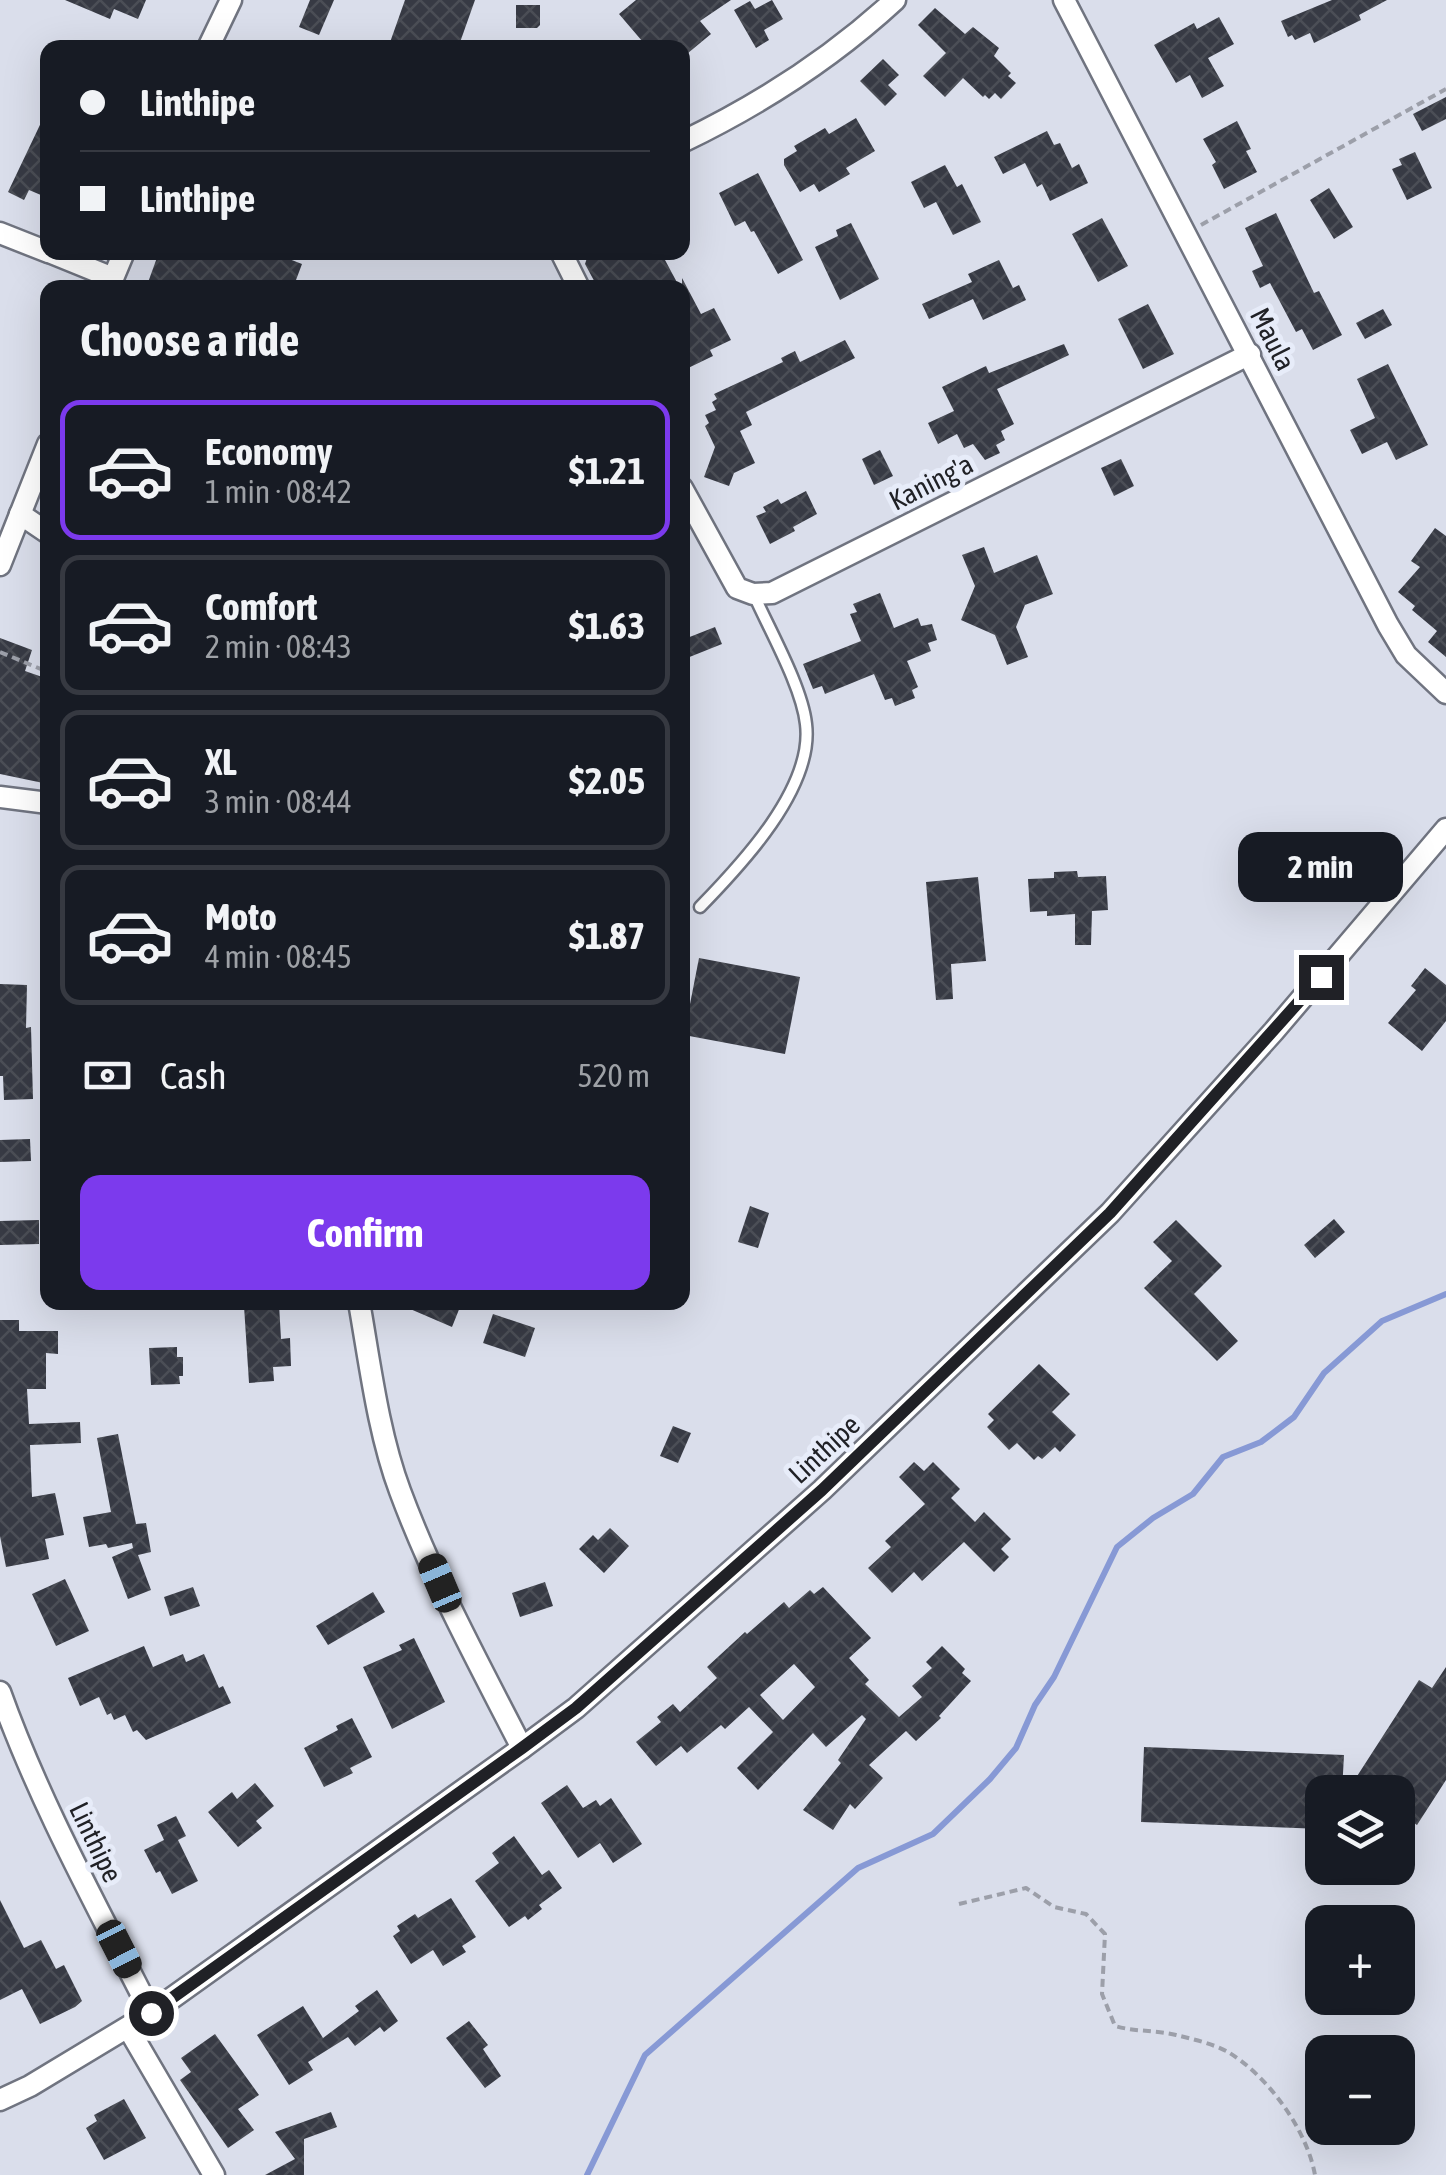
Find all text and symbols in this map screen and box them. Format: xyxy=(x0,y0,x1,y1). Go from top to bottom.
text: Linthipe xyxy=(140,81,255,124)
text: Linthipe xyxy=(140,177,255,220)
street label: Maula xyxy=(1244,302,1302,376)
text: Choose a ride xyxy=(80,314,299,366)
icon: car xyxy=(85,425,175,515)
text: Economy xyxy=(205,430,332,473)
street label: Kaning'a xyxy=(884,447,978,517)
text: $1.21 xyxy=(569,449,645,492)
text: 1 min · 08:42 xyxy=(205,473,352,510)
icon: car xyxy=(85,580,175,670)
text: Comfort xyxy=(205,585,317,628)
text: $1.63 xyxy=(569,604,645,647)
text: 2 min · 08:43 xyxy=(205,628,352,665)
icon: car xyxy=(85,735,175,825)
text: XL xyxy=(205,740,237,783)
text: $2.05 xyxy=(569,759,645,802)
text: 3 min · 08:44 xyxy=(205,783,352,820)
callout: 2 min xyxy=(1238,832,1404,902)
text: 2 min xyxy=(1288,848,1353,885)
icon: car xyxy=(85,890,175,980)
text: Moto xyxy=(205,895,277,938)
text: $1.87 xyxy=(569,914,645,957)
text: 4 min · 08:45 xyxy=(205,938,352,975)
route end xyxy=(1299,955,1344,1000)
icon: cash xyxy=(80,1048,135,1103)
text: Cash xyxy=(160,1054,227,1097)
text: 520 m xyxy=(577,1057,650,1094)
button: Confirm xyxy=(80,1175,650,1290)
street label: Linthipe xyxy=(782,1408,866,1490)
car xyxy=(414,1550,466,1616)
map controls xyxy=(1305,1775,1415,2145)
button: layers xyxy=(1305,1775,1415,1885)
street label: Linthipe xyxy=(63,1797,129,1887)
button: + xyxy=(1305,1905,1415,2015)
car xyxy=(92,1915,146,1983)
route start xyxy=(129,1991,174,2036)
button: − xyxy=(1305,2035,1415,2145)

